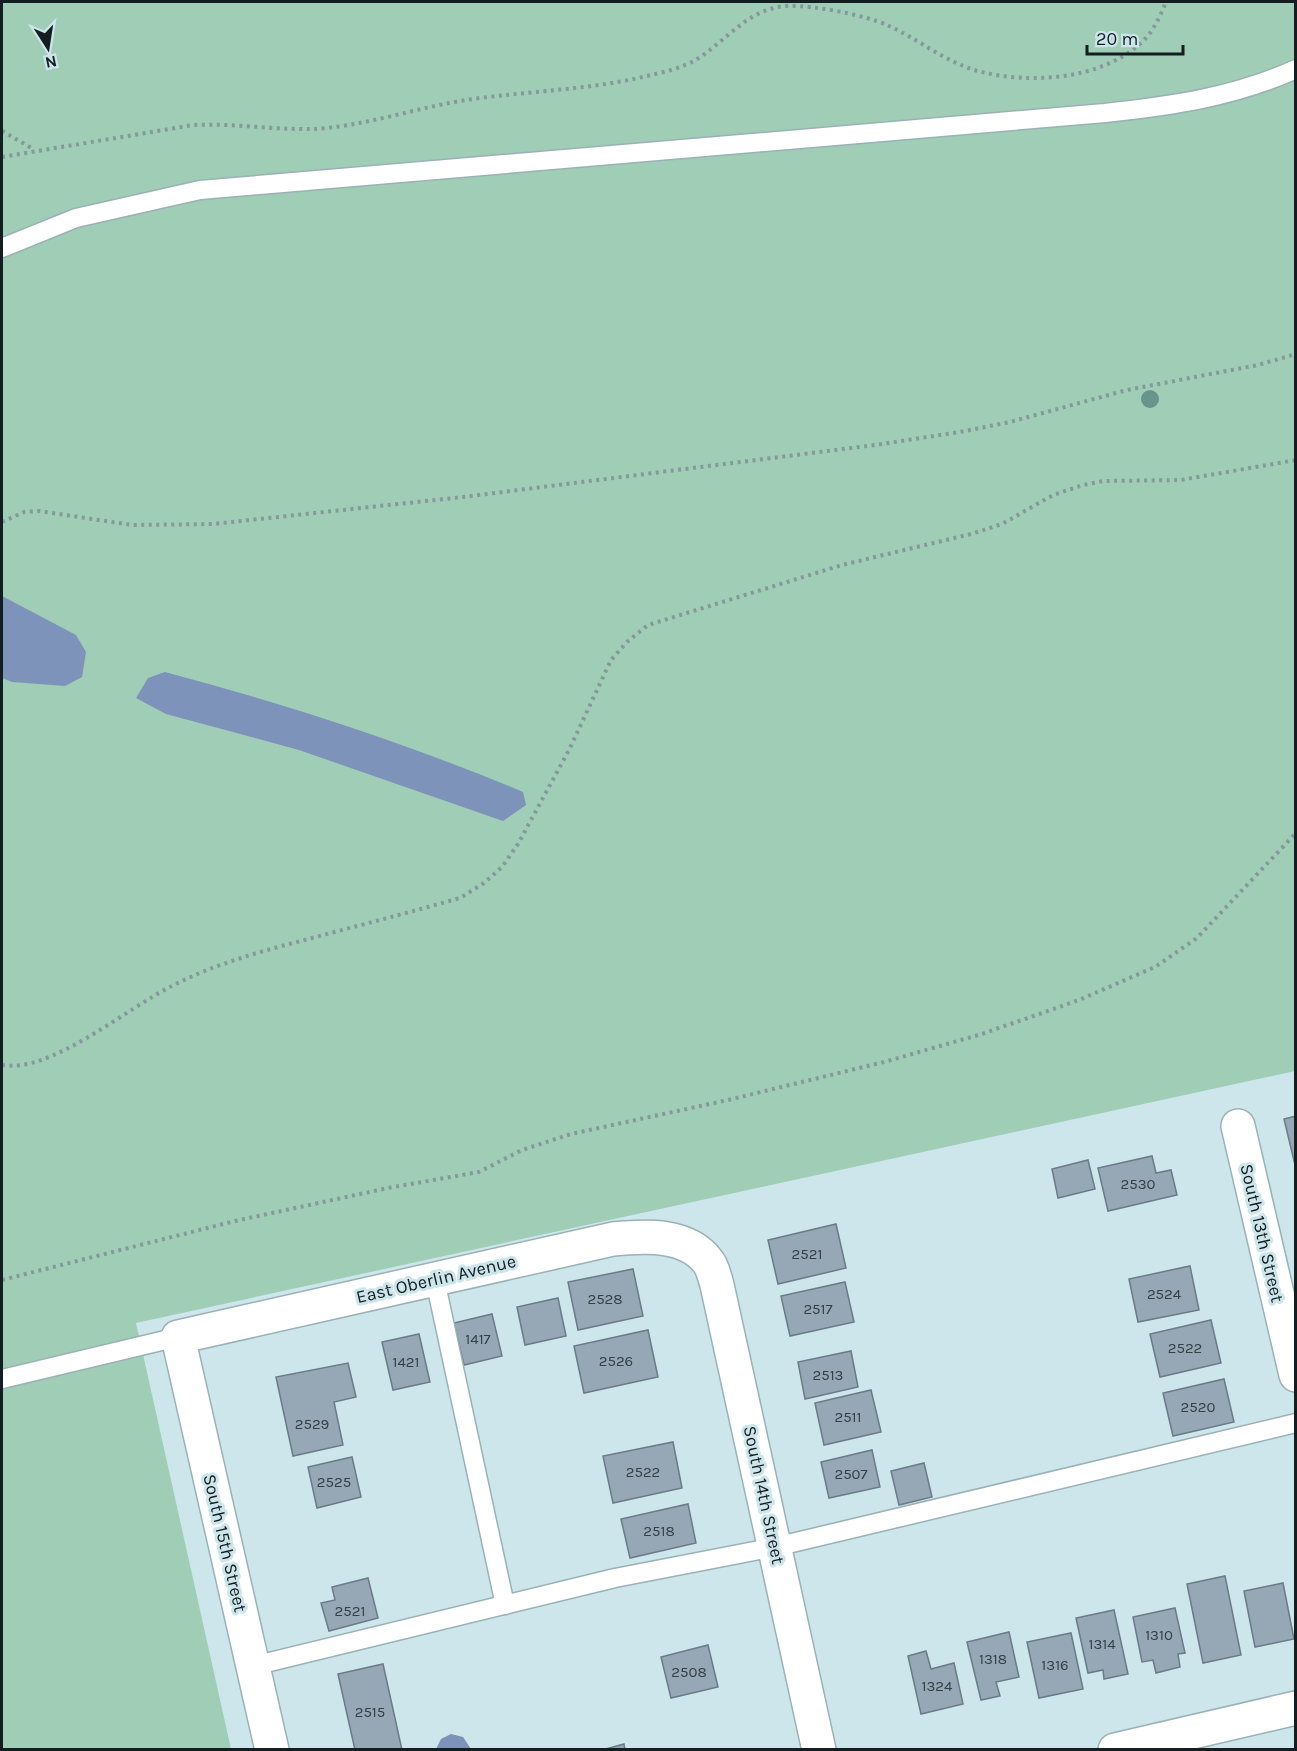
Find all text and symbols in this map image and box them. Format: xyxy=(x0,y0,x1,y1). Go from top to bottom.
north arrow xyxy=(18,18,78,78)
scale bar xyxy=(1087,18,1183,56)
text: 20 m xyxy=(1096,28,1138,50)
text: N xyxy=(43,52,59,73)
street label: South 13th Street xyxy=(1235,1162,1289,1305)
house number: 2530 xyxy=(1121,1175,1156,1193)
house number: 2521 xyxy=(792,1245,822,1263)
street label: East Oberlin Avenue xyxy=(354,1250,518,1308)
house number: 2524 xyxy=(1147,1285,1182,1303)
house number: 2528 xyxy=(587,1290,623,1308)
house number: 2517 xyxy=(803,1300,833,1318)
house number: 1417 xyxy=(465,1330,491,1348)
house number: 2522 xyxy=(1168,1339,1202,1357)
house number: 2526 xyxy=(599,1352,633,1370)
house number: 1421 xyxy=(393,1353,420,1371)
house number: 2513 xyxy=(813,1366,843,1384)
house number: 2520 xyxy=(1181,1398,1215,1416)
house number: 2511 xyxy=(834,1408,862,1426)
house number: 2529 xyxy=(295,1415,329,1433)
street label: South 14th Street xyxy=(739,1424,789,1566)
house number: 2522 xyxy=(626,1463,660,1481)
house number: 2507 xyxy=(834,1465,868,1483)
street label: South 15th Street xyxy=(198,1472,252,1614)
house number: 2525 xyxy=(317,1473,351,1491)
house number: 2518 xyxy=(643,1522,675,1540)
house number: 2521 xyxy=(335,1602,365,1620)
house number: 1310 xyxy=(1145,1626,1173,1644)
house number: 1314 xyxy=(1088,1635,1116,1653)
house number: 1318 xyxy=(979,1650,1007,1668)
house number: 1316 xyxy=(1041,1656,1069,1674)
house number: 2508 xyxy=(671,1663,707,1681)
house number: 1324 xyxy=(922,1677,953,1695)
house number: 2515 xyxy=(355,1703,385,1721)

